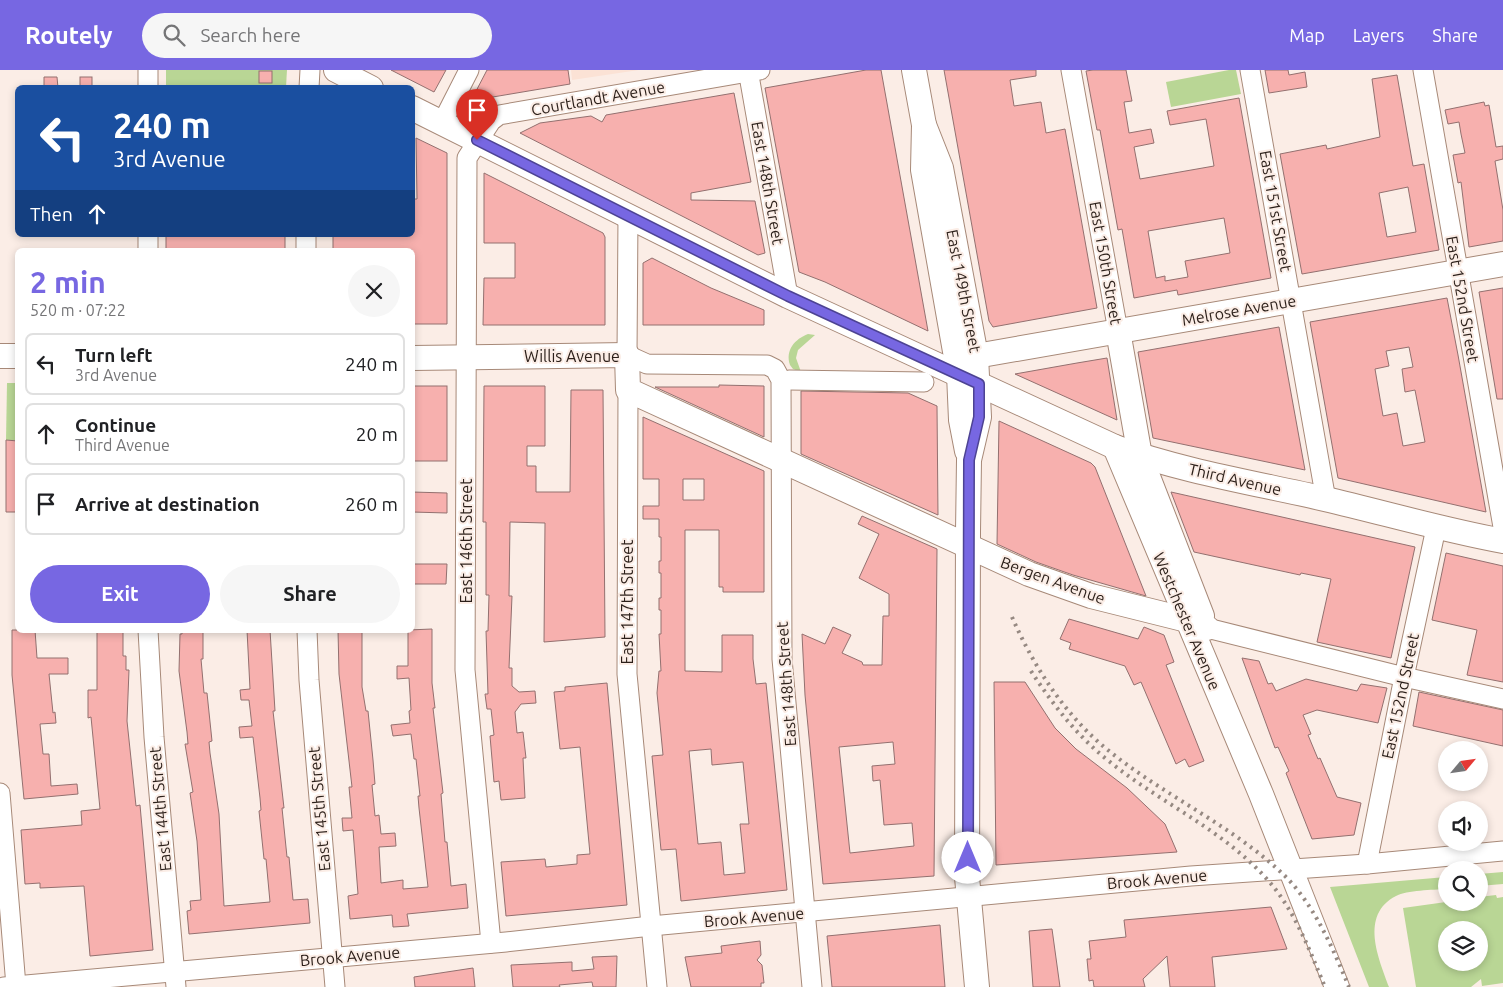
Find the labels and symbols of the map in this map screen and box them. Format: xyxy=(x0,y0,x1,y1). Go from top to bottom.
street label: Courtlandt Avenue xyxy=(530,77,666,119)
pin xyxy=(456,89,498,140)
street label: East 148th Street xyxy=(748,120,788,247)
street label: East 151st Street xyxy=(1256,149,1296,274)
street label: East 150th Street xyxy=(1086,200,1126,327)
street label: East 149th Street xyxy=(943,228,985,355)
street label: East 152nd Street xyxy=(1443,234,1483,364)
street label: Melrose Avenue xyxy=(1180,291,1298,329)
street label: Willis Avenue xyxy=(524,347,620,365)
street label: Third Avenue xyxy=(1187,460,1283,498)
street label: East 146th Street xyxy=(457,478,475,603)
street label: East 147th Street xyxy=(618,539,636,664)
street label: Westchester Avenue xyxy=(1150,550,1224,692)
street label: Bergen Avenue xyxy=(998,553,1108,607)
street label: East 148th Street xyxy=(773,620,799,747)
street label: East 152nd Street xyxy=(1378,631,1422,760)
north arrow xyxy=(1438,741,1488,791)
street label: East 144th Street xyxy=(146,745,174,872)
street label: East 145th Street xyxy=(305,745,333,872)
position arrow xyxy=(941,831,993,883)
street label: Brook Avenue xyxy=(1106,866,1208,892)
street label: Brook Avenue xyxy=(703,904,805,930)
street label: Brook Avenue xyxy=(299,943,401,969)

